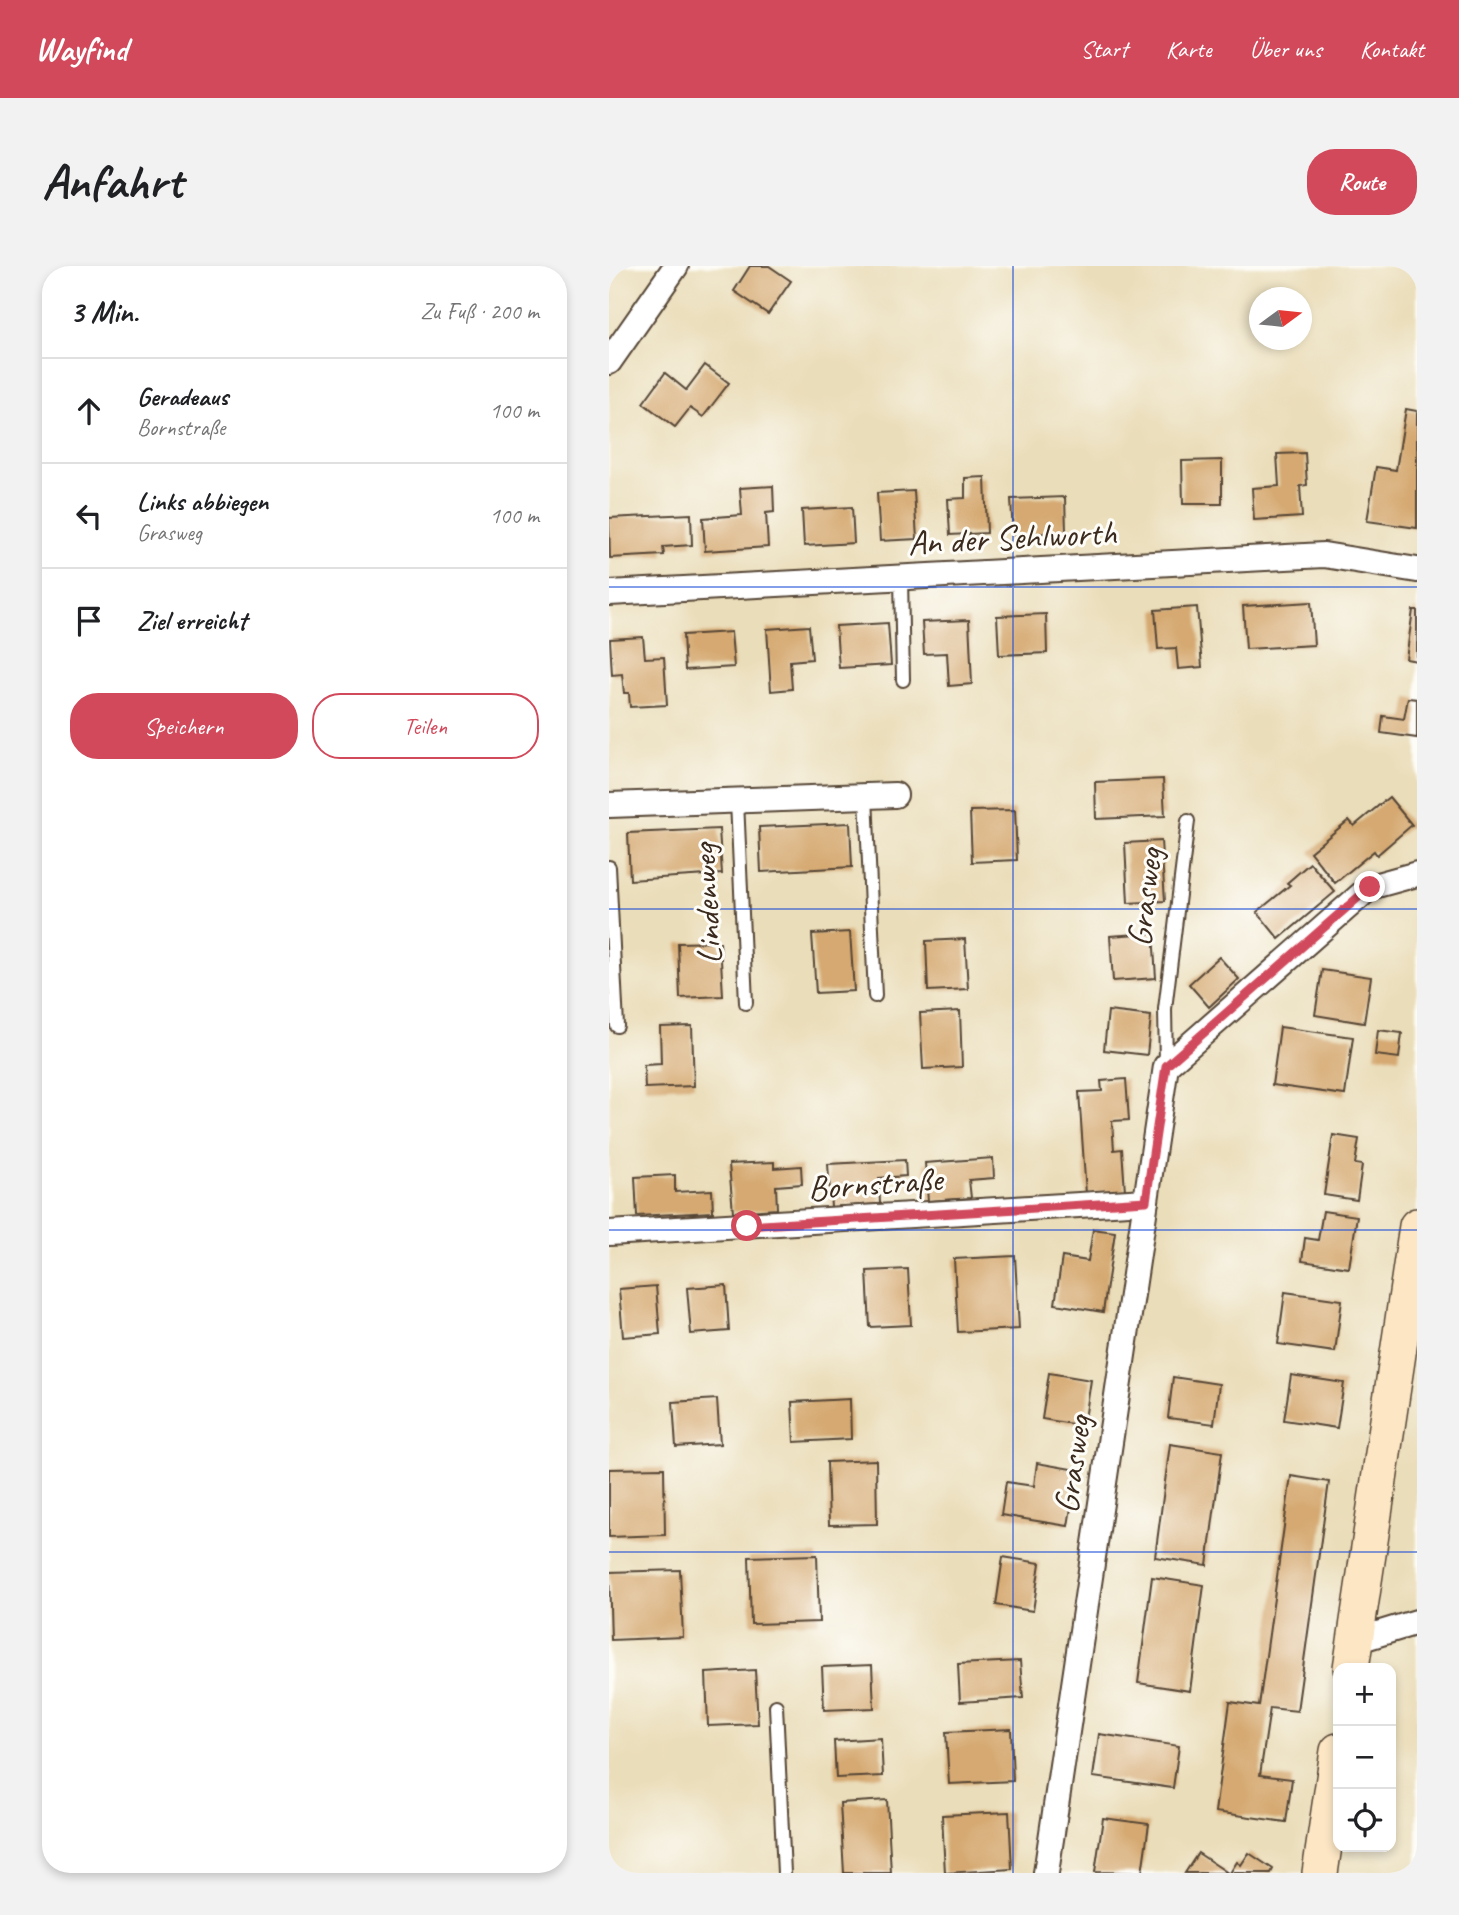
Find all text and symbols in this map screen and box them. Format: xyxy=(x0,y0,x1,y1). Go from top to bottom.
text: Wayfind xyxy=(35,28,128,70)
text: Start xyxy=(1081,34,1128,64)
text: Karte xyxy=(1166,34,1212,64)
text: Über uns xyxy=(1250,34,1322,64)
text: Kontakt xyxy=(1360,34,1424,64)
button: Route xyxy=(1307,149,1417,215)
text: Anfahrt xyxy=(42,151,182,213)
north arrow xyxy=(1249,287,1312,350)
text: 3 Min. xyxy=(70,293,139,331)
text: Zu Fuß · 200 m xyxy=(420,297,539,326)
text: Geradeaus xyxy=(137,380,228,413)
icon: ahead xyxy=(70,392,108,430)
text: 100 m xyxy=(490,396,539,425)
text: Bornstraße xyxy=(137,413,225,442)
text: Links abbiegen xyxy=(137,485,268,518)
icon: left xyxy=(70,497,108,535)
text: 100 m xyxy=(490,501,539,530)
street label: An der Sehlworth xyxy=(907,510,1119,565)
text: Grasweg xyxy=(137,518,202,547)
icon: arrive xyxy=(70,602,108,640)
text: Ziel erreicht xyxy=(137,604,247,637)
button: Speichern xyxy=(70,693,298,759)
button: Teilen xyxy=(312,693,539,759)
street label: Lindenweg xyxy=(681,840,732,965)
street label: Grasweg xyxy=(1116,844,1173,949)
route end xyxy=(1354,871,1385,902)
street label: Bornstraße xyxy=(806,1156,946,1211)
route start xyxy=(731,1210,762,1241)
street label: Grasweg xyxy=(1043,1411,1102,1516)
map controls xyxy=(1333,1663,1396,1852)
button: + xyxy=(1333,1663,1396,1726)
button: − xyxy=(1333,1726,1396,1789)
button: locate xyxy=(1333,1789,1396,1852)

